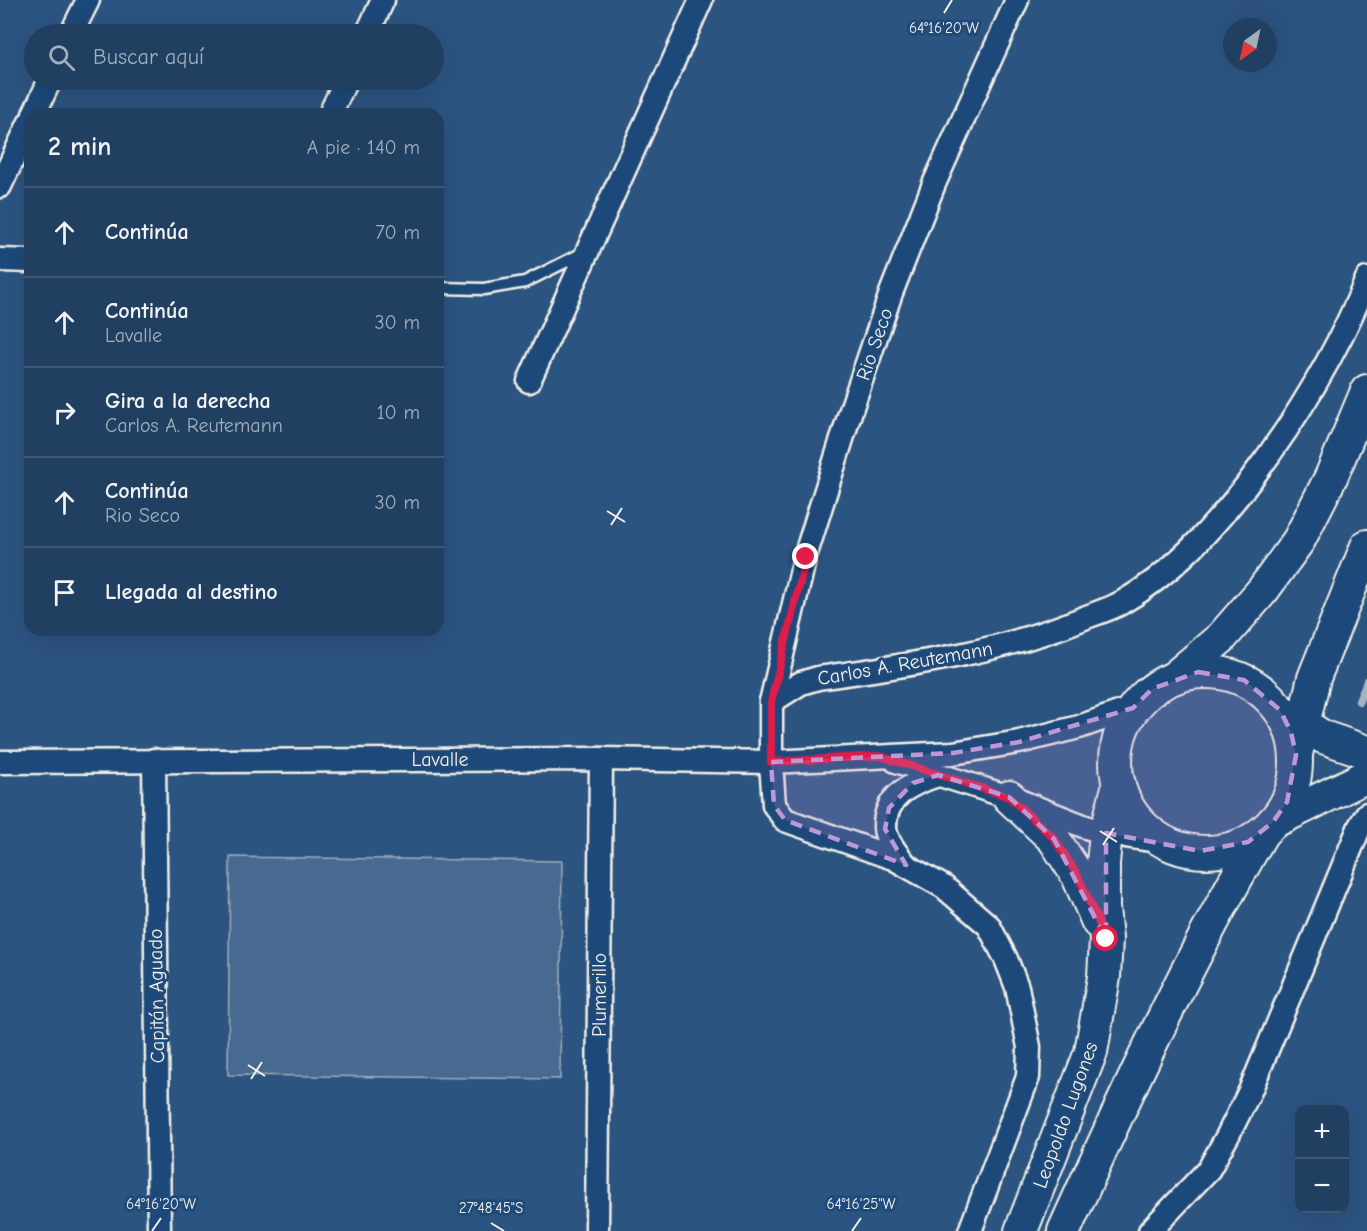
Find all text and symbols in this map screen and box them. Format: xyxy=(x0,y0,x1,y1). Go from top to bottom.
north arrow xyxy=(1223,18,1277,72)
text: 64°16'20"W xyxy=(909,19,979,37)
search box xyxy=(24,24,444,90)
icon: search xyxy=(45,41,78,74)
text: Buscar aquí xyxy=(93,44,204,70)
text: 2 min xyxy=(48,132,111,162)
text: A pie · 140 m xyxy=(307,136,420,159)
icon: ahead xyxy=(48,216,81,249)
text: Continúa xyxy=(105,219,189,245)
text: 70 m xyxy=(375,221,420,244)
text: Continúa xyxy=(105,298,189,324)
street label: Rio Seco xyxy=(851,305,898,383)
icon: ahead xyxy=(48,306,81,339)
text: 30 m xyxy=(374,311,420,334)
text: Lavalle xyxy=(105,324,162,347)
text: Gira a la derecha xyxy=(105,388,271,414)
icon: right xyxy=(48,396,81,429)
text: 10 m xyxy=(377,401,420,424)
text: Carlos A. Reutemann xyxy=(105,414,283,437)
text: Continúa xyxy=(105,478,189,504)
icon: ahead xyxy=(48,486,81,519)
text: 30 m xyxy=(374,491,420,514)
text: Rio Seco xyxy=(105,504,180,527)
route end xyxy=(792,543,818,569)
icon: arrive xyxy=(48,576,81,609)
text: Llegada al destino xyxy=(105,579,278,605)
street label: Carlos A. Reutemann xyxy=(816,637,995,690)
street label: Lavalle xyxy=(411,748,469,771)
route start xyxy=(1092,925,1118,951)
street label: Capitán Aguado xyxy=(144,928,169,1064)
street label: Plumerillo xyxy=(588,953,611,1037)
street label: Leopoldo Lugones xyxy=(1028,1039,1103,1192)
map controls xyxy=(1295,1105,1349,1213)
button: + xyxy=(1295,1105,1349,1159)
button: − xyxy=(1295,1159,1349,1213)
text: 64°16'20"W xyxy=(126,1195,196,1213)
text: 64°16'25"W xyxy=(826,1195,896,1213)
text: 27°48'45"S xyxy=(459,1199,523,1217)

